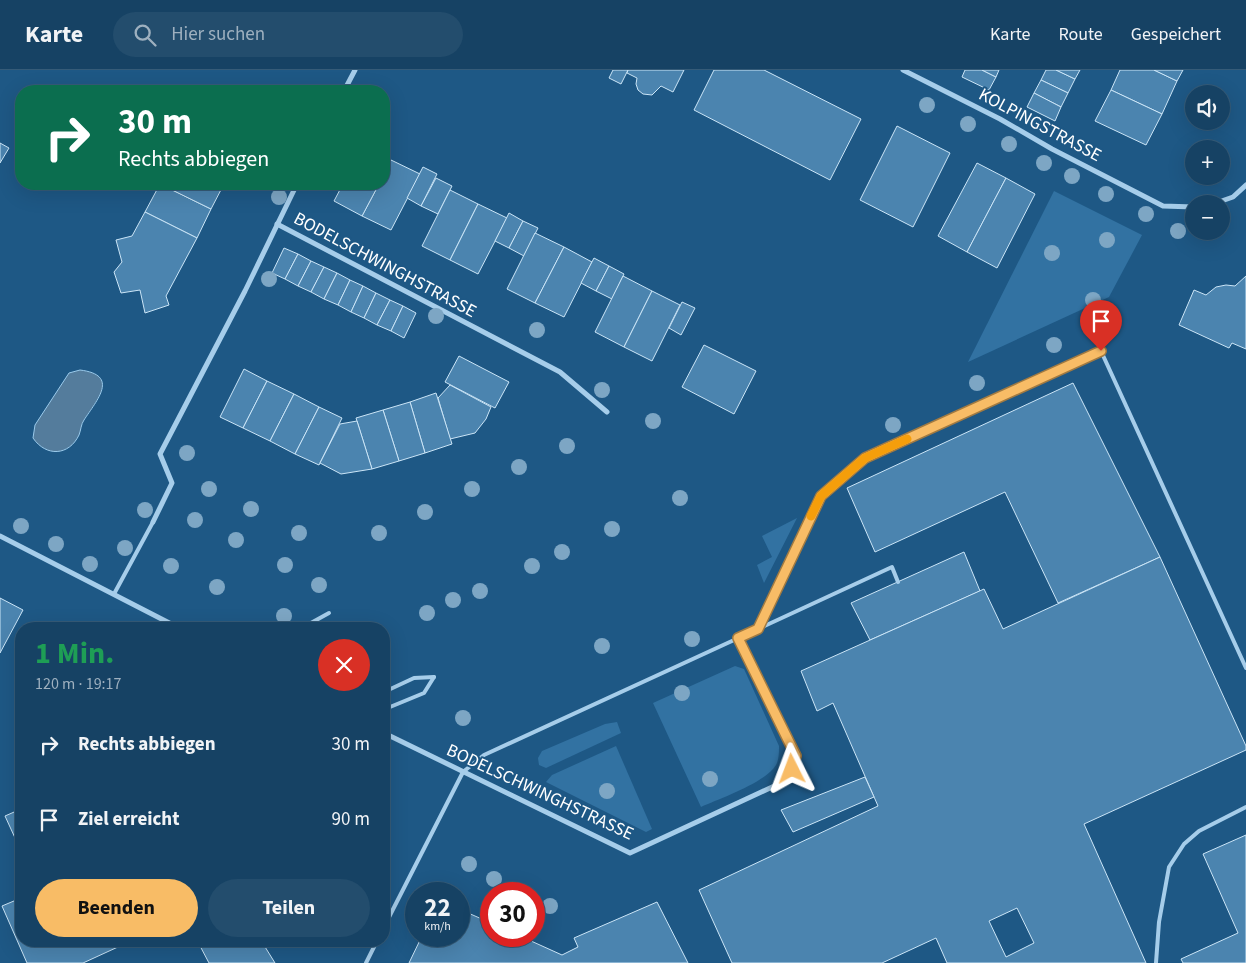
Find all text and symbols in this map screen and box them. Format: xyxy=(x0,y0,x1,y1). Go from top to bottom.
search box xyxy=(113,12,463,57)
text: Karte xyxy=(25,17,83,52)
icon: search xyxy=(131,21,159,49)
text: Hier suchen xyxy=(171,21,265,48)
text: Karte xyxy=(990,22,1030,47)
text: Route xyxy=(1058,22,1103,47)
text: Gespeichert xyxy=(1131,22,1221,47)
street label: KOLPINGSTRASSE xyxy=(974,82,1106,168)
map controls xyxy=(1185,85,1230,240)
button: sound xyxy=(1185,85,1230,130)
text: 30 m xyxy=(118,97,192,147)
icon: right xyxy=(35,105,100,170)
button: + xyxy=(1185,140,1230,185)
text: Rechts abbiegen xyxy=(118,143,269,175)
button: − xyxy=(1185,195,1230,240)
street label: BODELSCHWINGHSTRASSE xyxy=(289,206,481,324)
pin xyxy=(1080,300,1122,351)
icon: arrive xyxy=(1087,307,1115,335)
text: 1 Min. xyxy=(35,632,114,675)
button: close xyxy=(318,639,370,691)
text: 120 m · 19:17 xyxy=(35,673,122,695)
icon: right xyxy=(35,731,63,759)
text: Rechts abbiegen xyxy=(78,731,216,758)
text: 30 m xyxy=(332,731,370,758)
street label: BODELSCHWINGHSTRASSE xyxy=(442,738,638,846)
position arrow xyxy=(765,742,817,794)
icon: arrive xyxy=(35,806,63,834)
text: Ziel erreicht xyxy=(78,806,179,833)
text: 90 m xyxy=(332,806,370,833)
button: Beenden xyxy=(35,879,198,937)
button: Teilen xyxy=(208,879,370,937)
speed limit sign: 30 xyxy=(480,882,545,947)
text: 22 xyxy=(424,890,451,926)
text: km/h xyxy=(424,918,451,935)

